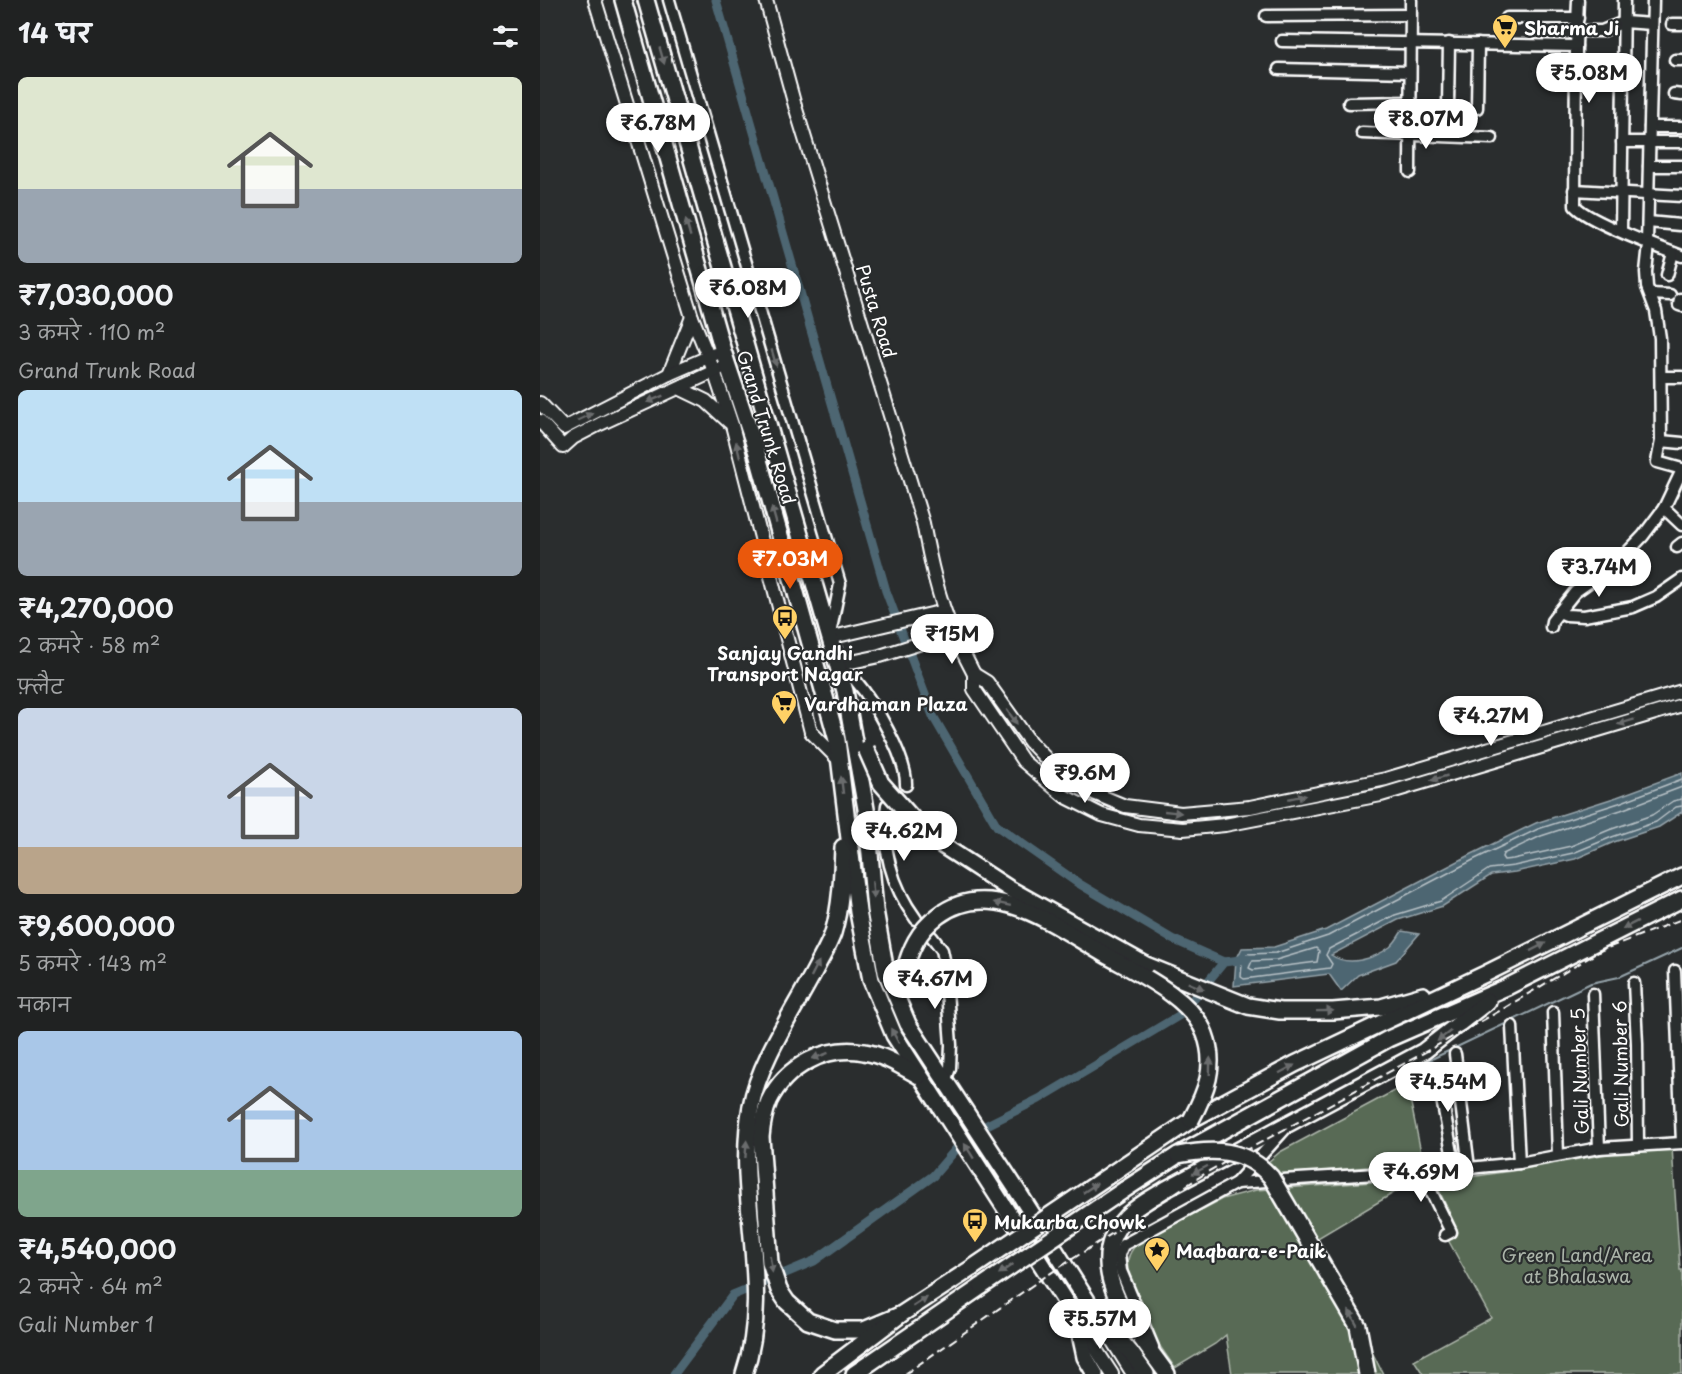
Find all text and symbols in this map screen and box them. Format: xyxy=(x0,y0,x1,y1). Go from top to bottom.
supermarket icon: Sharma Ji xyxy=(1490,12,1520,50)
text: 14 घर xyxy=(18,13,91,52)
place label: Sharma Ji xyxy=(1524,14,1619,41)
icon: filters xyxy=(489,20,522,53)
one-way arrow xyxy=(658,47,667,65)
pin: ₹5.08M xyxy=(1540,53,1638,104)
text: ₹5.08M xyxy=(1550,57,1628,87)
pin: ₹8.07M xyxy=(1377,99,1475,150)
pin: ₹6.78M xyxy=(609,103,707,154)
text: ₹8.07M xyxy=(1388,103,1464,133)
text: ₹6.78M xyxy=(620,107,696,137)
icon: home xyxy=(216,116,324,224)
one-way arrow xyxy=(682,219,692,237)
street label: Pusta Road xyxy=(850,261,904,361)
pin: ₹6.08M xyxy=(699,268,797,319)
text: ₹6.08M xyxy=(709,272,787,302)
text: ₹7,030,000 xyxy=(18,275,173,314)
text: 3 कमरे · 110 m² xyxy=(18,317,165,347)
street label: Grand Trunk Road xyxy=(731,346,803,508)
one-way arrow xyxy=(770,350,779,368)
text: Grand Trunk Road xyxy=(18,355,196,385)
one-way arrow xyxy=(646,395,664,404)
one-way arrow xyxy=(577,412,594,421)
icon: home xyxy=(216,429,324,537)
one-way arrow xyxy=(733,440,743,459)
one-way arrow xyxy=(769,506,778,524)
pin: ₹7.03M xyxy=(741,539,839,590)
text: ₹7.03M xyxy=(752,543,828,573)
pin: ₹3.74M xyxy=(1550,547,1648,598)
text: ₹3.74M xyxy=(1561,551,1637,581)
text: ₹4,270,000 xyxy=(18,588,174,627)
bus stop icon: Sanjay Gandhi Transport Nagar xyxy=(770,603,800,641)
pin: ₹15M xyxy=(916,614,988,665)
text: ₹15M xyxy=(925,618,979,648)
text: 2 कमरे · 58 m² xyxy=(18,630,160,660)
place label: Sanjay Gandhi Transport Nagar xyxy=(707,639,864,687)
text: फ़्लैट xyxy=(18,671,64,701)
supermarket icon: Vardhaman Plaza xyxy=(769,688,799,726)
place label: Vardhaman Plaza xyxy=(804,690,968,717)
pin: ₹4.27M xyxy=(1442,696,1540,747)
text: ₹4.27M xyxy=(1453,700,1529,730)
one-way arrow xyxy=(1006,709,1018,725)
one-way arrow xyxy=(1617,718,1635,727)
icon: home xyxy=(216,747,324,855)
pin: ₹9.6M xyxy=(1043,753,1127,804)
text: ₹9.6M xyxy=(1054,757,1116,787)
one-way arrow xyxy=(1430,774,1448,783)
one-way arrow xyxy=(837,776,847,795)
one-way arrow xyxy=(1288,792,1307,801)
one-way arrow xyxy=(1163,807,1182,817)
pin: ₹4.62M xyxy=(855,811,953,862)
text: ₹4.62M xyxy=(865,815,943,845)
one-way arrow xyxy=(868,881,878,900)
one-way arrow xyxy=(992,899,1011,908)
text: ₹9,600,000 xyxy=(18,906,175,945)
one-way arrow xyxy=(1621,920,1638,930)
one-way arrow xyxy=(1529,943,1546,952)
text: 5 कमरे · 143 m² xyxy=(18,948,167,978)
pin: ₹4.67M xyxy=(886,959,984,1010)
one-way arrow xyxy=(810,961,820,978)
text: ₹4.67M xyxy=(897,963,973,993)
one-way arrow xyxy=(1188,981,1206,991)
text: मकान xyxy=(18,989,71,1019)
street label: Gali Number 6 xyxy=(1605,1000,1635,1128)
one-way arrow xyxy=(1315,1006,1334,1016)
street label: Gali Number 5 xyxy=(1563,1007,1595,1135)
one-way arrow xyxy=(890,1027,900,1044)
one-way arrow xyxy=(1437,1029,1452,1041)
one-way arrow xyxy=(811,1052,829,1062)
one-way arrow xyxy=(1206,1057,1215,1076)
pin: ₹4.54M xyxy=(1399,1062,1497,1113)
one-way arrow xyxy=(1279,1064,1296,1074)
text: ₹4.54M xyxy=(1409,1066,1487,1096)
icon: home xyxy=(216,1070,324,1178)
one-way arrow xyxy=(741,1139,751,1158)
one-way arrow xyxy=(963,1143,974,1159)
pin: ₹4.69M xyxy=(1372,1152,1470,1203)
text: ₹4.69M xyxy=(1383,1156,1459,1186)
one-way arrow xyxy=(1192,1165,1209,1175)
one-way arrow xyxy=(1081,1182,1097,1194)
bus stop icon: Mukarba Chowk xyxy=(960,1206,990,1244)
place label: Mukarba Chowk xyxy=(994,1208,1146,1235)
text: ₹4,540,000 xyxy=(18,1229,176,1268)
place icon: Maqbara-e-Paik xyxy=(1142,1235,1172,1273)
place label: Maqbara-e-Paik xyxy=(1176,1237,1326,1264)
park label: Green Land/Area at Bhalaswa xyxy=(1502,1241,1653,1289)
one-way arrow xyxy=(767,1255,776,1274)
one-way arrow xyxy=(998,1264,1014,1275)
text: 2 कमरे · 64 m² xyxy=(18,1271,163,1301)
one-way arrow xyxy=(912,1297,928,1308)
pin: ₹5.57M xyxy=(1051,1299,1149,1350)
text: ₹5.57M xyxy=(1063,1303,1137,1333)
text: Gali Number 1 xyxy=(18,1309,154,1339)
one-way arrow xyxy=(1348,1309,1358,1326)

